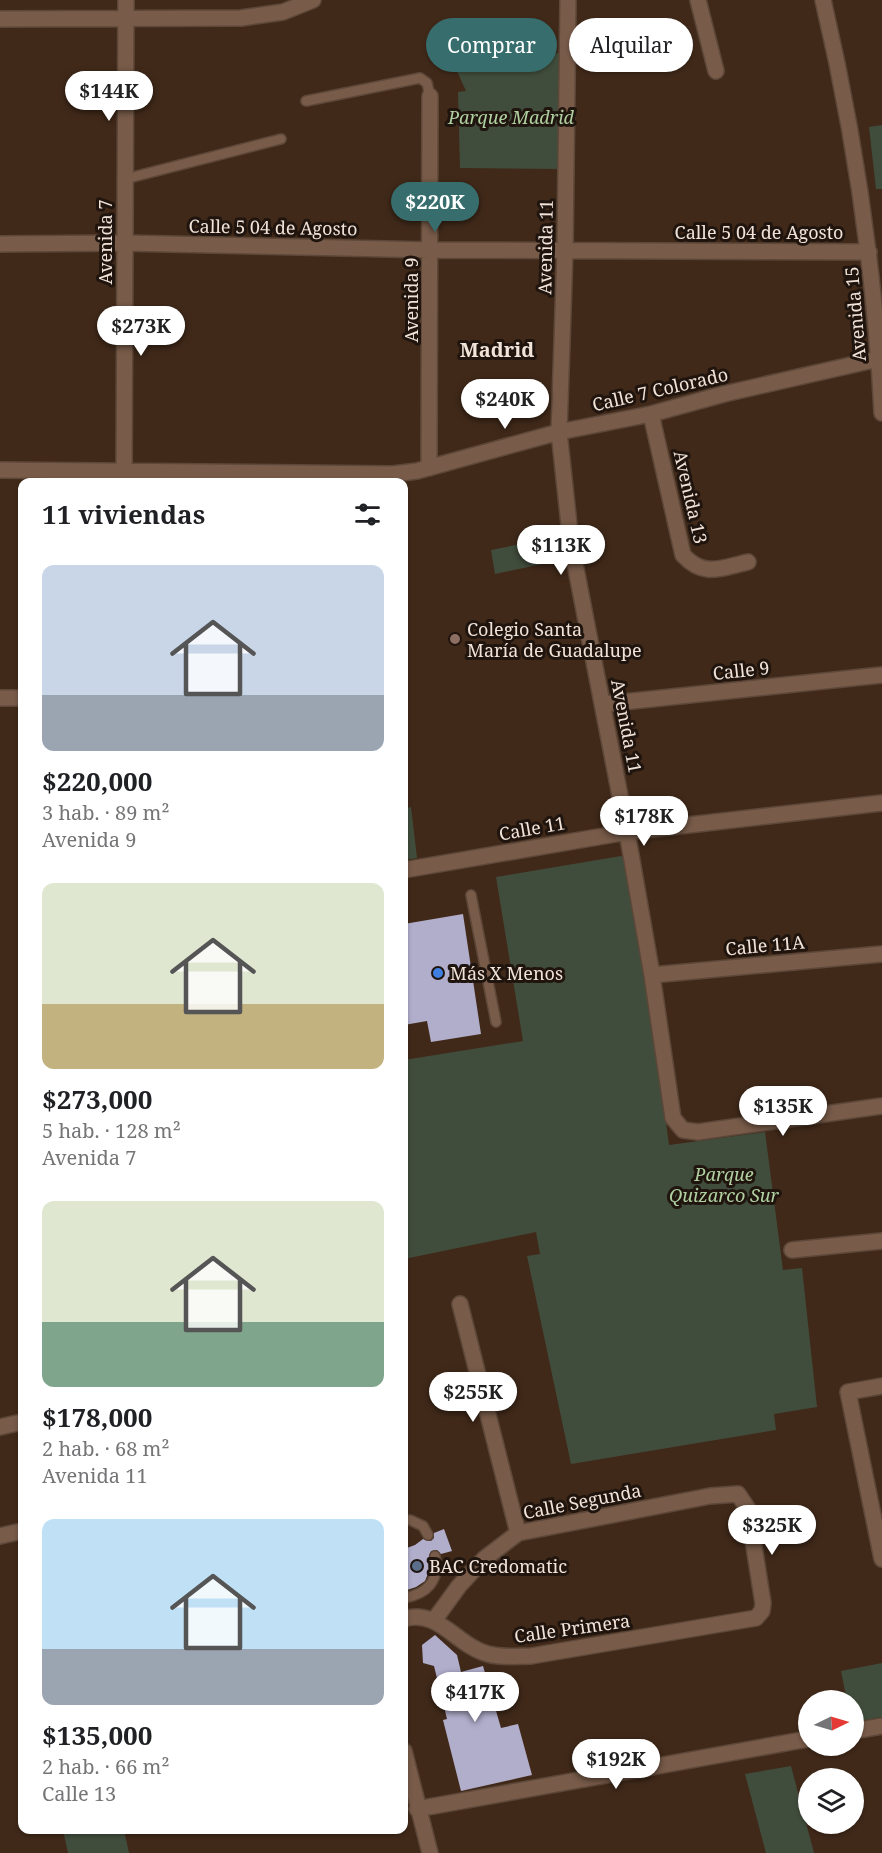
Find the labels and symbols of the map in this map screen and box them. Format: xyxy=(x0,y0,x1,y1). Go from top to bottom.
pin: $144K xyxy=(67,71,151,122)
park label: Parque Madrid xyxy=(447,105,575,129)
pin: $220K xyxy=(393,182,477,233)
street label: Avenida 11 xyxy=(532,199,558,295)
street label: Avenida 7 xyxy=(93,200,117,284)
street label: Calle 5 04 de Agosto xyxy=(188,214,358,240)
street label: Calle 5 04 de Agosto xyxy=(675,220,843,244)
street label: Avenida 9 xyxy=(399,258,423,342)
street label: Avenida 15 xyxy=(839,266,871,362)
pin: $273K xyxy=(99,306,183,357)
district label: Madrid xyxy=(460,336,534,363)
street label: Calle 7 Colorado xyxy=(590,362,730,416)
pin: $240K xyxy=(463,379,547,430)
street label: Avenida 13 xyxy=(669,448,713,546)
pin: $113K xyxy=(519,525,603,576)
place label: Colegio Santa María de Guadalupe xyxy=(467,617,642,662)
marker: Colegio Santa María de Guadalupe xyxy=(448,632,462,646)
street label: Calle 9 xyxy=(712,655,770,685)
street label: Avenida 11 xyxy=(606,677,648,775)
pin: $178K xyxy=(602,796,686,847)
street label: Calle 11 xyxy=(497,810,567,846)
street label: Calle 11A xyxy=(724,930,806,960)
place label: Más X Menos xyxy=(450,961,563,985)
marker: Más X Menos xyxy=(431,966,445,980)
pin: $135K xyxy=(741,1086,825,1137)
park label: Parque Quizarco Sur xyxy=(669,1162,780,1207)
pin: $255K xyxy=(431,1372,515,1423)
street label: Calle Segunda xyxy=(521,1478,643,1524)
pin: $325K xyxy=(730,1505,814,1556)
place label: BAC Credomatic xyxy=(429,1554,567,1578)
marker: BAC Credomatic xyxy=(410,1559,424,1573)
street label: Calle Primera xyxy=(513,1608,631,1648)
pin: $417K xyxy=(433,1672,517,1723)
north arrow xyxy=(798,1690,864,1756)
pin: $192K xyxy=(574,1739,658,1790)

